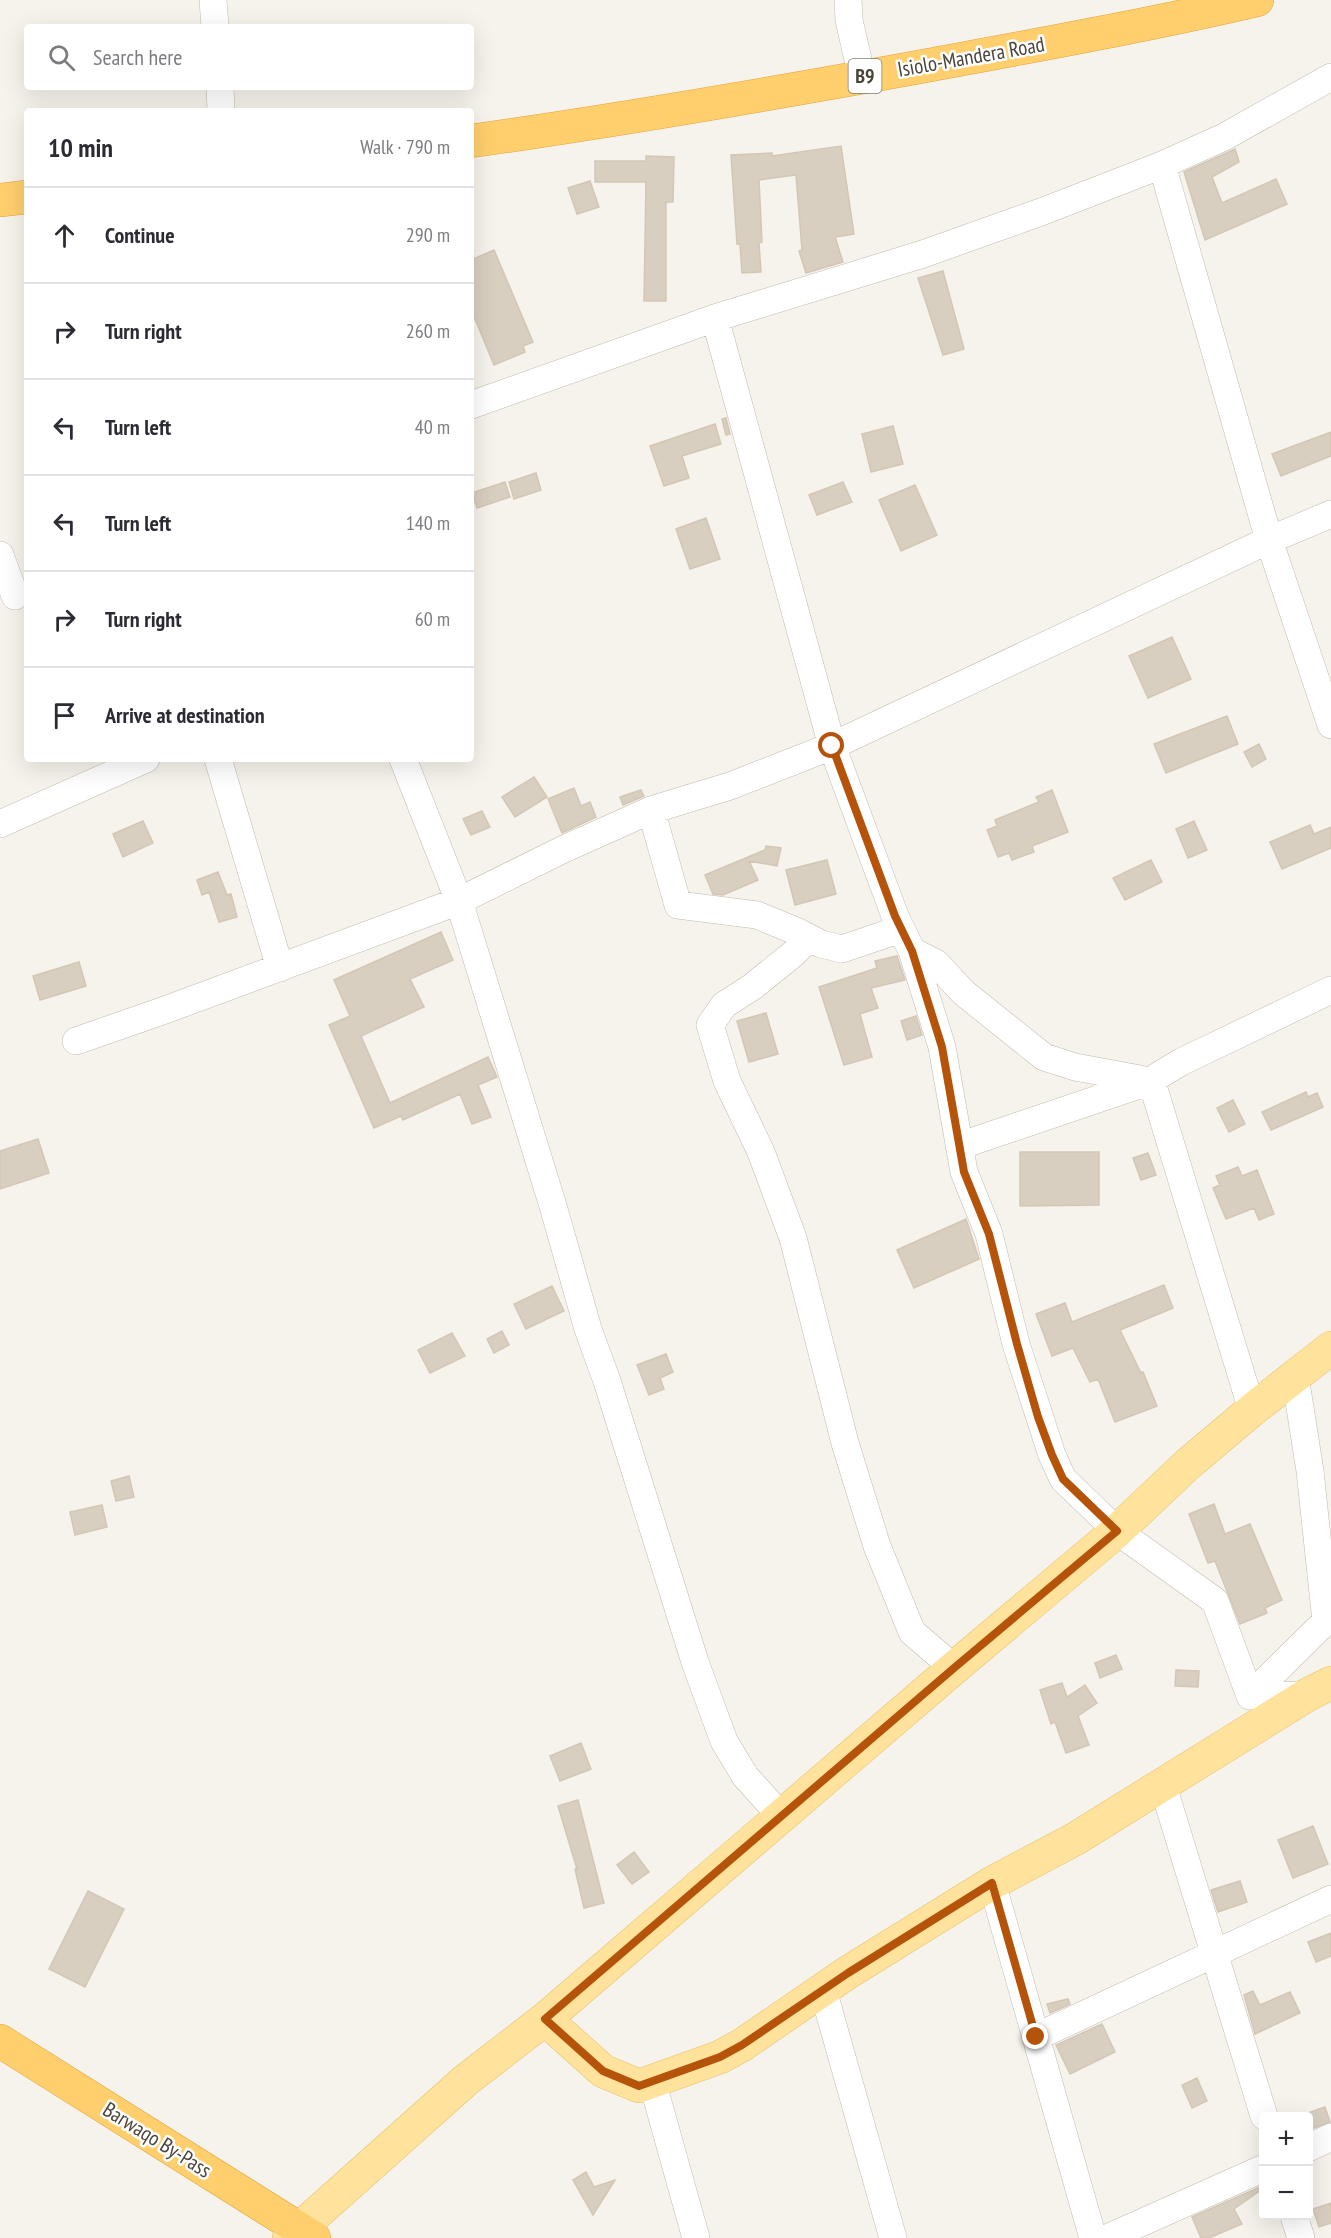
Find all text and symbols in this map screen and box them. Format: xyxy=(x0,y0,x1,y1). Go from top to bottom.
search box xyxy=(24,24,474,90)
street label: Isiolo-Mandera Road xyxy=(895,30,1047,83)
icon: search xyxy=(45,41,78,74)
text: Search here xyxy=(93,43,182,71)
road number: B9 xyxy=(848,59,882,93)
text: 10 min xyxy=(48,131,113,164)
text: Walk · 790 m xyxy=(360,134,450,160)
icon: ahead xyxy=(48,219,81,252)
text: Continue xyxy=(105,221,175,249)
text: 290 m xyxy=(406,222,450,248)
icon: right xyxy=(48,315,81,348)
text: Turn right xyxy=(105,317,182,345)
text: 260 m xyxy=(406,318,450,344)
icon: left xyxy=(48,411,81,444)
text: Turn left xyxy=(105,413,171,441)
text: 40 m xyxy=(415,414,450,440)
icon: left xyxy=(48,507,81,540)
text: Turn left xyxy=(105,509,171,537)
text: 140 m xyxy=(406,510,450,536)
icon: right xyxy=(48,603,81,636)
text: Turn right xyxy=(105,605,182,633)
text: 60 m xyxy=(415,606,450,632)
icon: arrive xyxy=(48,699,81,732)
text: Arrive at destination xyxy=(105,701,265,729)
route start xyxy=(818,732,844,758)
route end xyxy=(1022,2023,1048,2049)
street label: Barwaqo By-Pass xyxy=(98,2096,217,2184)
map controls xyxy=(1259,2112,1313,2220)
button: + xyxy=(1259,2112,1313,2166)
button: − xyxy=(1259,2166,1313,2220)

